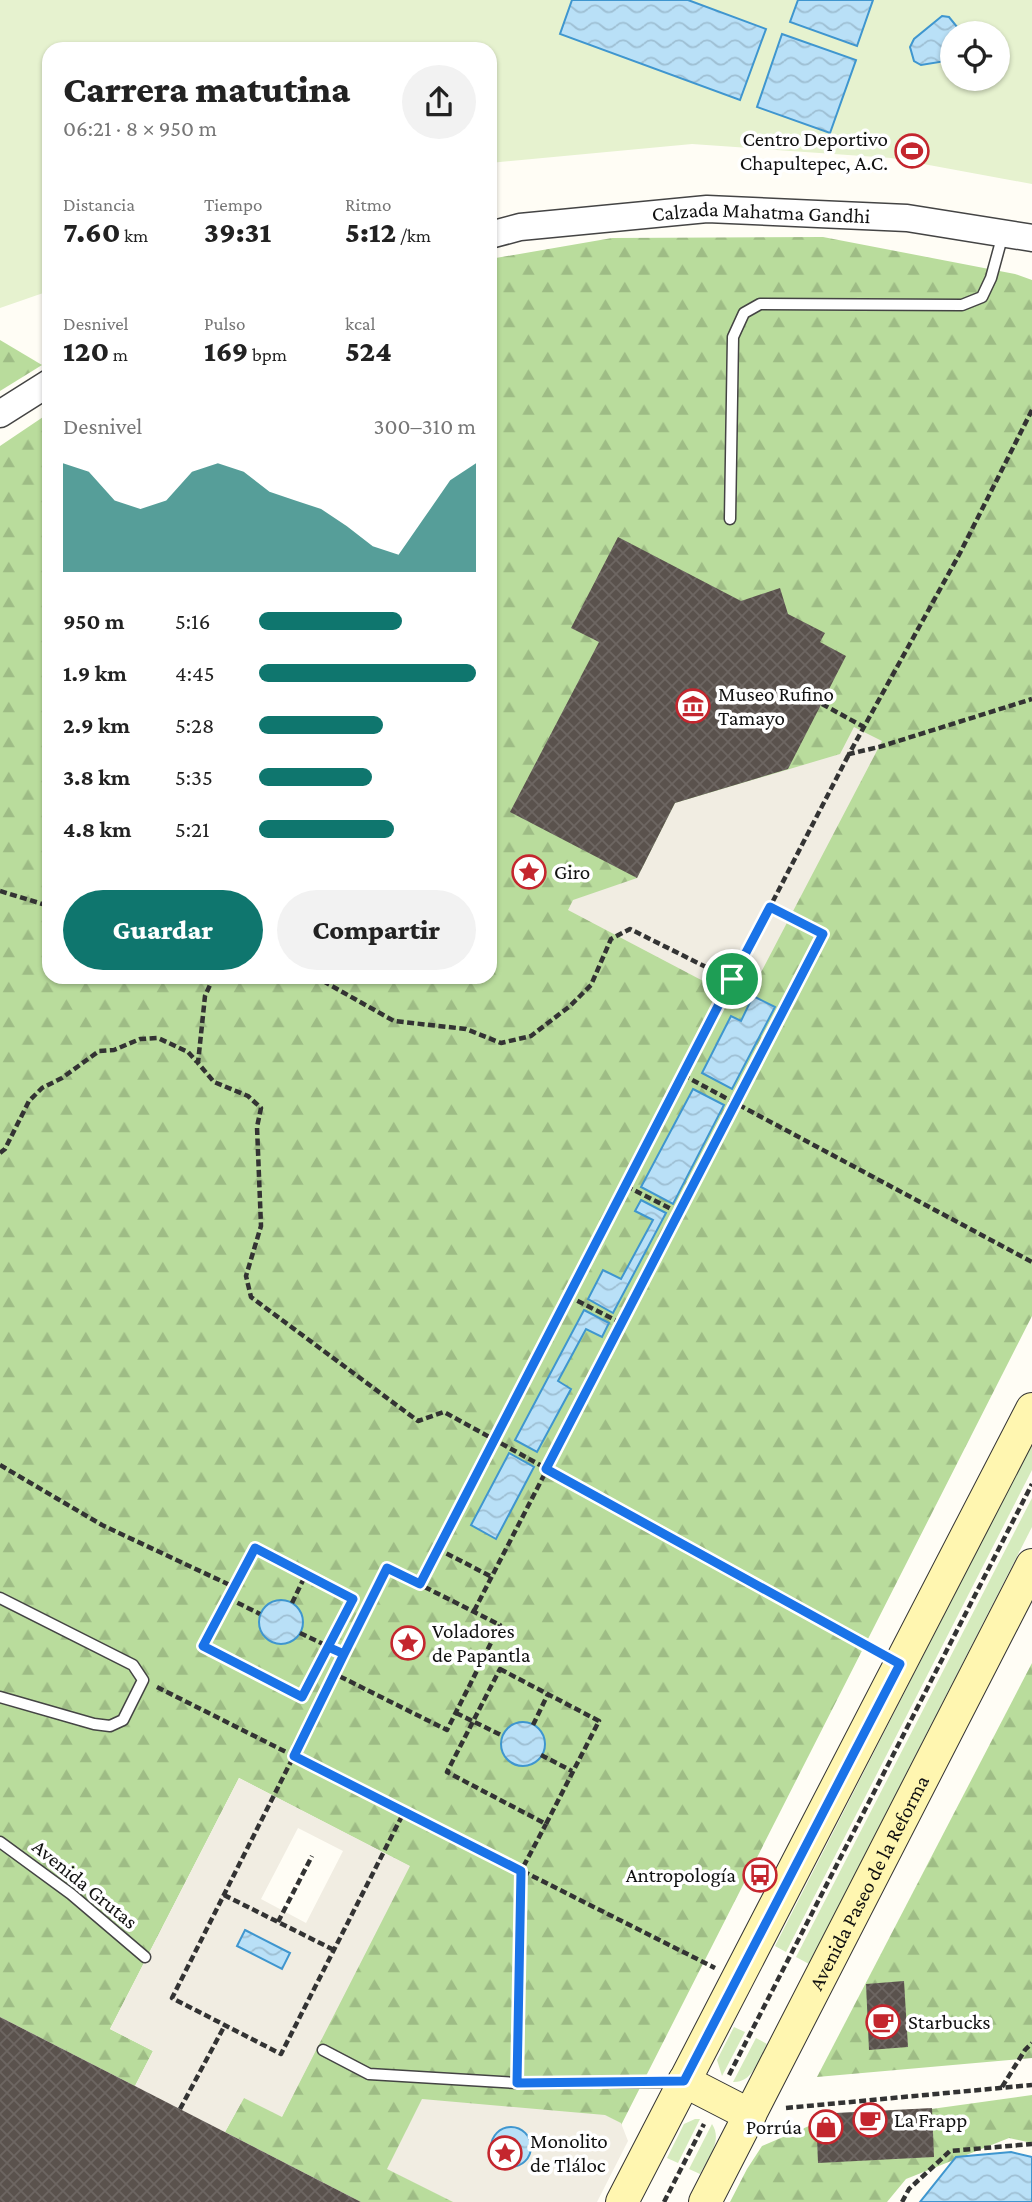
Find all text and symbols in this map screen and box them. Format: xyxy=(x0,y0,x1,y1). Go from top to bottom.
map controls xyxy=(940,21,1010,91)
button: locate xyxy=(940,21,1010,91)
button: share xyxy=(402,65,476,139)
text: Carrera matutina xyxy=(63,68,350,110)
text: 06:21 · 8 × 950 m xyxy=(63,115,217,141)
place label: Centro Deportivo Chapultepec, A.C. xyxy=(740,127,888,175)
sports icon: Centro Deportivo Chapultepec, A.C. xyxy=(893,132,931,170)
text: Distancia xyxy=(63,194,135,215)
text: Tiempo xyxy=(204,194,262,215)
text: Ritmo xyxy=(345,194,391,215)
street label: Calzada Mahatma Gandhi xyxy=(651,197,871,228)
text: 7.60 xyxy=(63,215,120,248)
text: 39:31 xyxy=(204,215,271,248)
text: 5:12 xyxy=(345,215,396,248)
text: km xyxy=(120,225,148,246)
text: /km xyxy=(396,225,431,246)
text: Desnivel xyxy=(63,313,129,334)
text: Pulso xyxy=(204,313,246,334)
text: kcal xyxy=(345,313,376,334)
text: 120 xyxy=(63,334,109,367)
text: 169 xyxy=(204,334,248,367)
text: 524 xyxy=(345,334,392,367)
text: m xyxy=(109,344,128,365)
text: bpm xyxy=(248,344,287,365)
text: Desnivel xyxy=(63,413,142,439)
text: 300–310 m xyxy=(373,413,476,439)
text: 950 m xyxy=(63,608,124,634)
text: 5:16 xyxy=(175,608,210,634)
text: 1.9 km xyxy=(63,660,127,686)
text: 4:45 xyxy=(175,660,215,686)
place label: Museo Rufino Tamayo xyxy=(718,682,834,730)
museum icon: Museo Rufino Tamayo xyxy=(674,687,712,725)
text: 2.9 km xyxy=(63,712,130,738)
text: 5:28 xyxy=(175,712,214,738)
text: 3.8 km xyxy=(63,764,130,790)
text: 5:35 xyxy=(175,764,213,790)
text: 4.8 km xyxy=(63,816,132,842)
text: 5:21 xyxy=(175,816,210,842)
place icon: Giro xyxy=(510,853,548,891)
place label: Giro xyxy=(554,860,590,884)
button: Guardar xyxy=(63,890,263,970)
button: Compartir xyxy=(277,890,476,970)
pin xyxy=(702,949,762,1009)
icon: arrive xyxy=(713,960,751,998)
place label: Voladores de Papantla xyxy=(432,1619,531,1667)
place icon: Voladores de Papantla xyxy=(389,1624,427,1662)
street label: Avenida Paseo de la Reforma xyxy=(804,1771,934,1994)
street label: Avenida Grutas xyxy=(28,1834,142,1934)
bus stop icon: Antropología xyxy=(741,1856,779,1894)
place label: Antropología xyxy=(626,1863,736,1887)
cafe icon: Starbucks xyxy=(864,2003,902,2041)
place label: Starbucks xyxy=(908,2010,990,2034)
cafe icon: La Frapp xyxy=(851,2101,889,2139)
shop icon: Porrúa xyxy=(807,2108,845,2146)
place label: La Frapp xyxy=(894,2108,967,2132)
place label: Porrúa xyxy=(746,2115,802,2139)
place label: Monolito de Tláloc xyxy=(530,2129,608,2177)
place icon: Monolito de Tláloc xyxy=(486,2134,524,2172)

